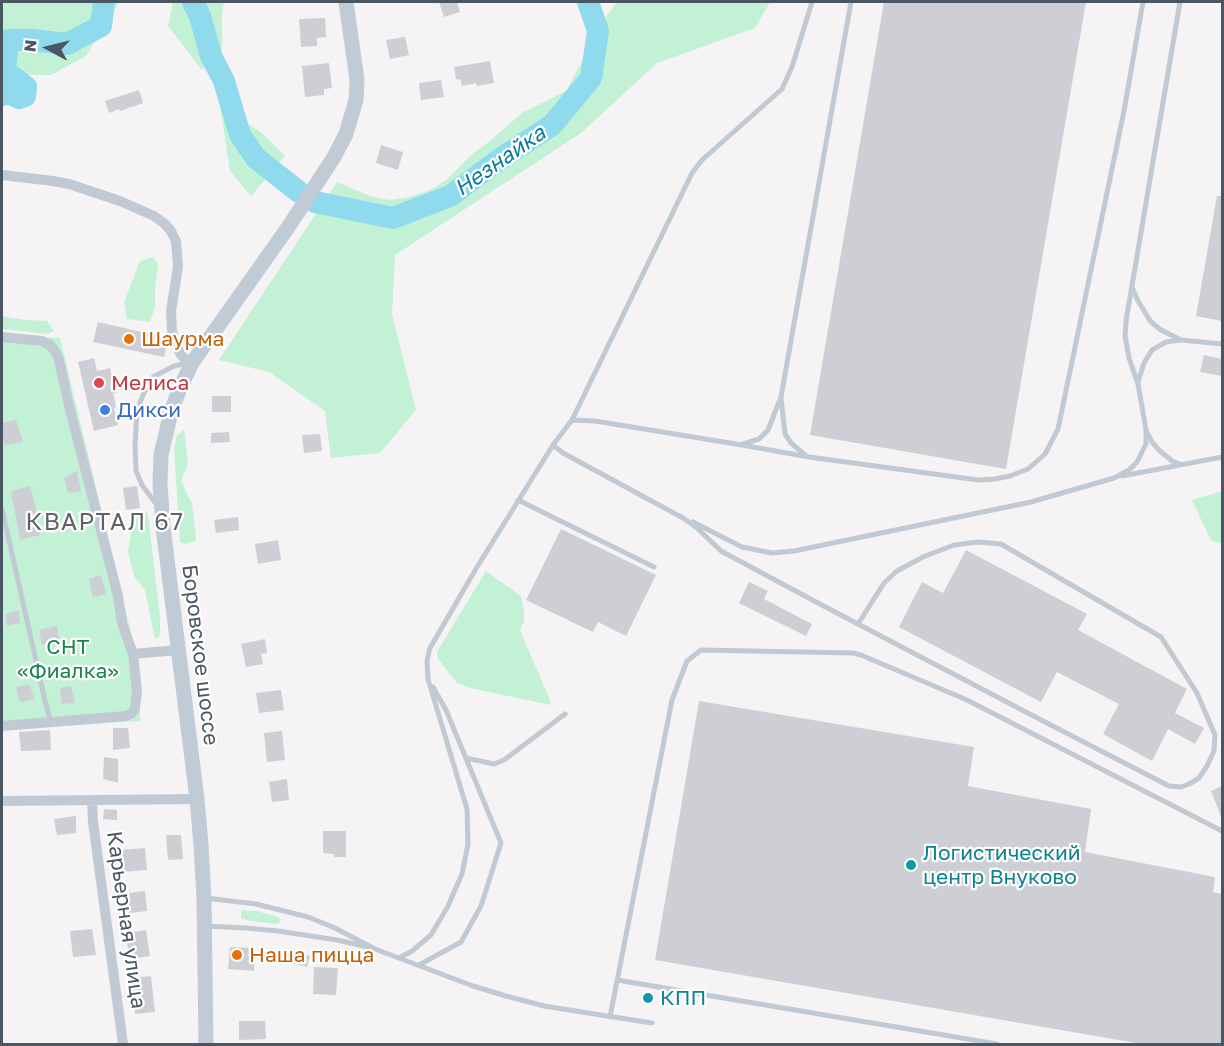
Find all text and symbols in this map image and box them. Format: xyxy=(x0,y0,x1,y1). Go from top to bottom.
north arrow xyxy=(18,18,78,78)
text: N xyxy=(19,39,41,53)
water label: Незнайка xyxy=(449,120,551,202)
place label: Шаурма xyxy=(141,326,224,352)
marker: Шаурма xyxy=(122,332,136,346)
place label: Мелиса xyxy=(111,370,189,396)
marker: Мелиса xyxy=(92,376,106,390)
place label: Дикси xyxy=(117,397,181,423)
marker: Дикси xyxy=(98,403,112,417)
district label: КВАРТАЛ 67 xyxy=(26,508,184,536)
street label: Боровское шоссе xyxy=(176,563,224,747)
park label: СНТ «Фиалка» xyxy=(17,634,119,684)
street label: Карьерная улица xyxy=(101,830,151,1010)
place label: Логистический центр Внуково xyxy=(923,840,1081,890)
marker: Логистический центр Внуково xyxy=(904,858,918,872)
place label: Наша пицца xyxy=(249,942,374,968)
marker: Наша пицца xyxy=(230,948,244,962)
place label: КПП xyxy=(660,985,706,1011)
marker: КПП xyxy=(641,991,655,1005)

